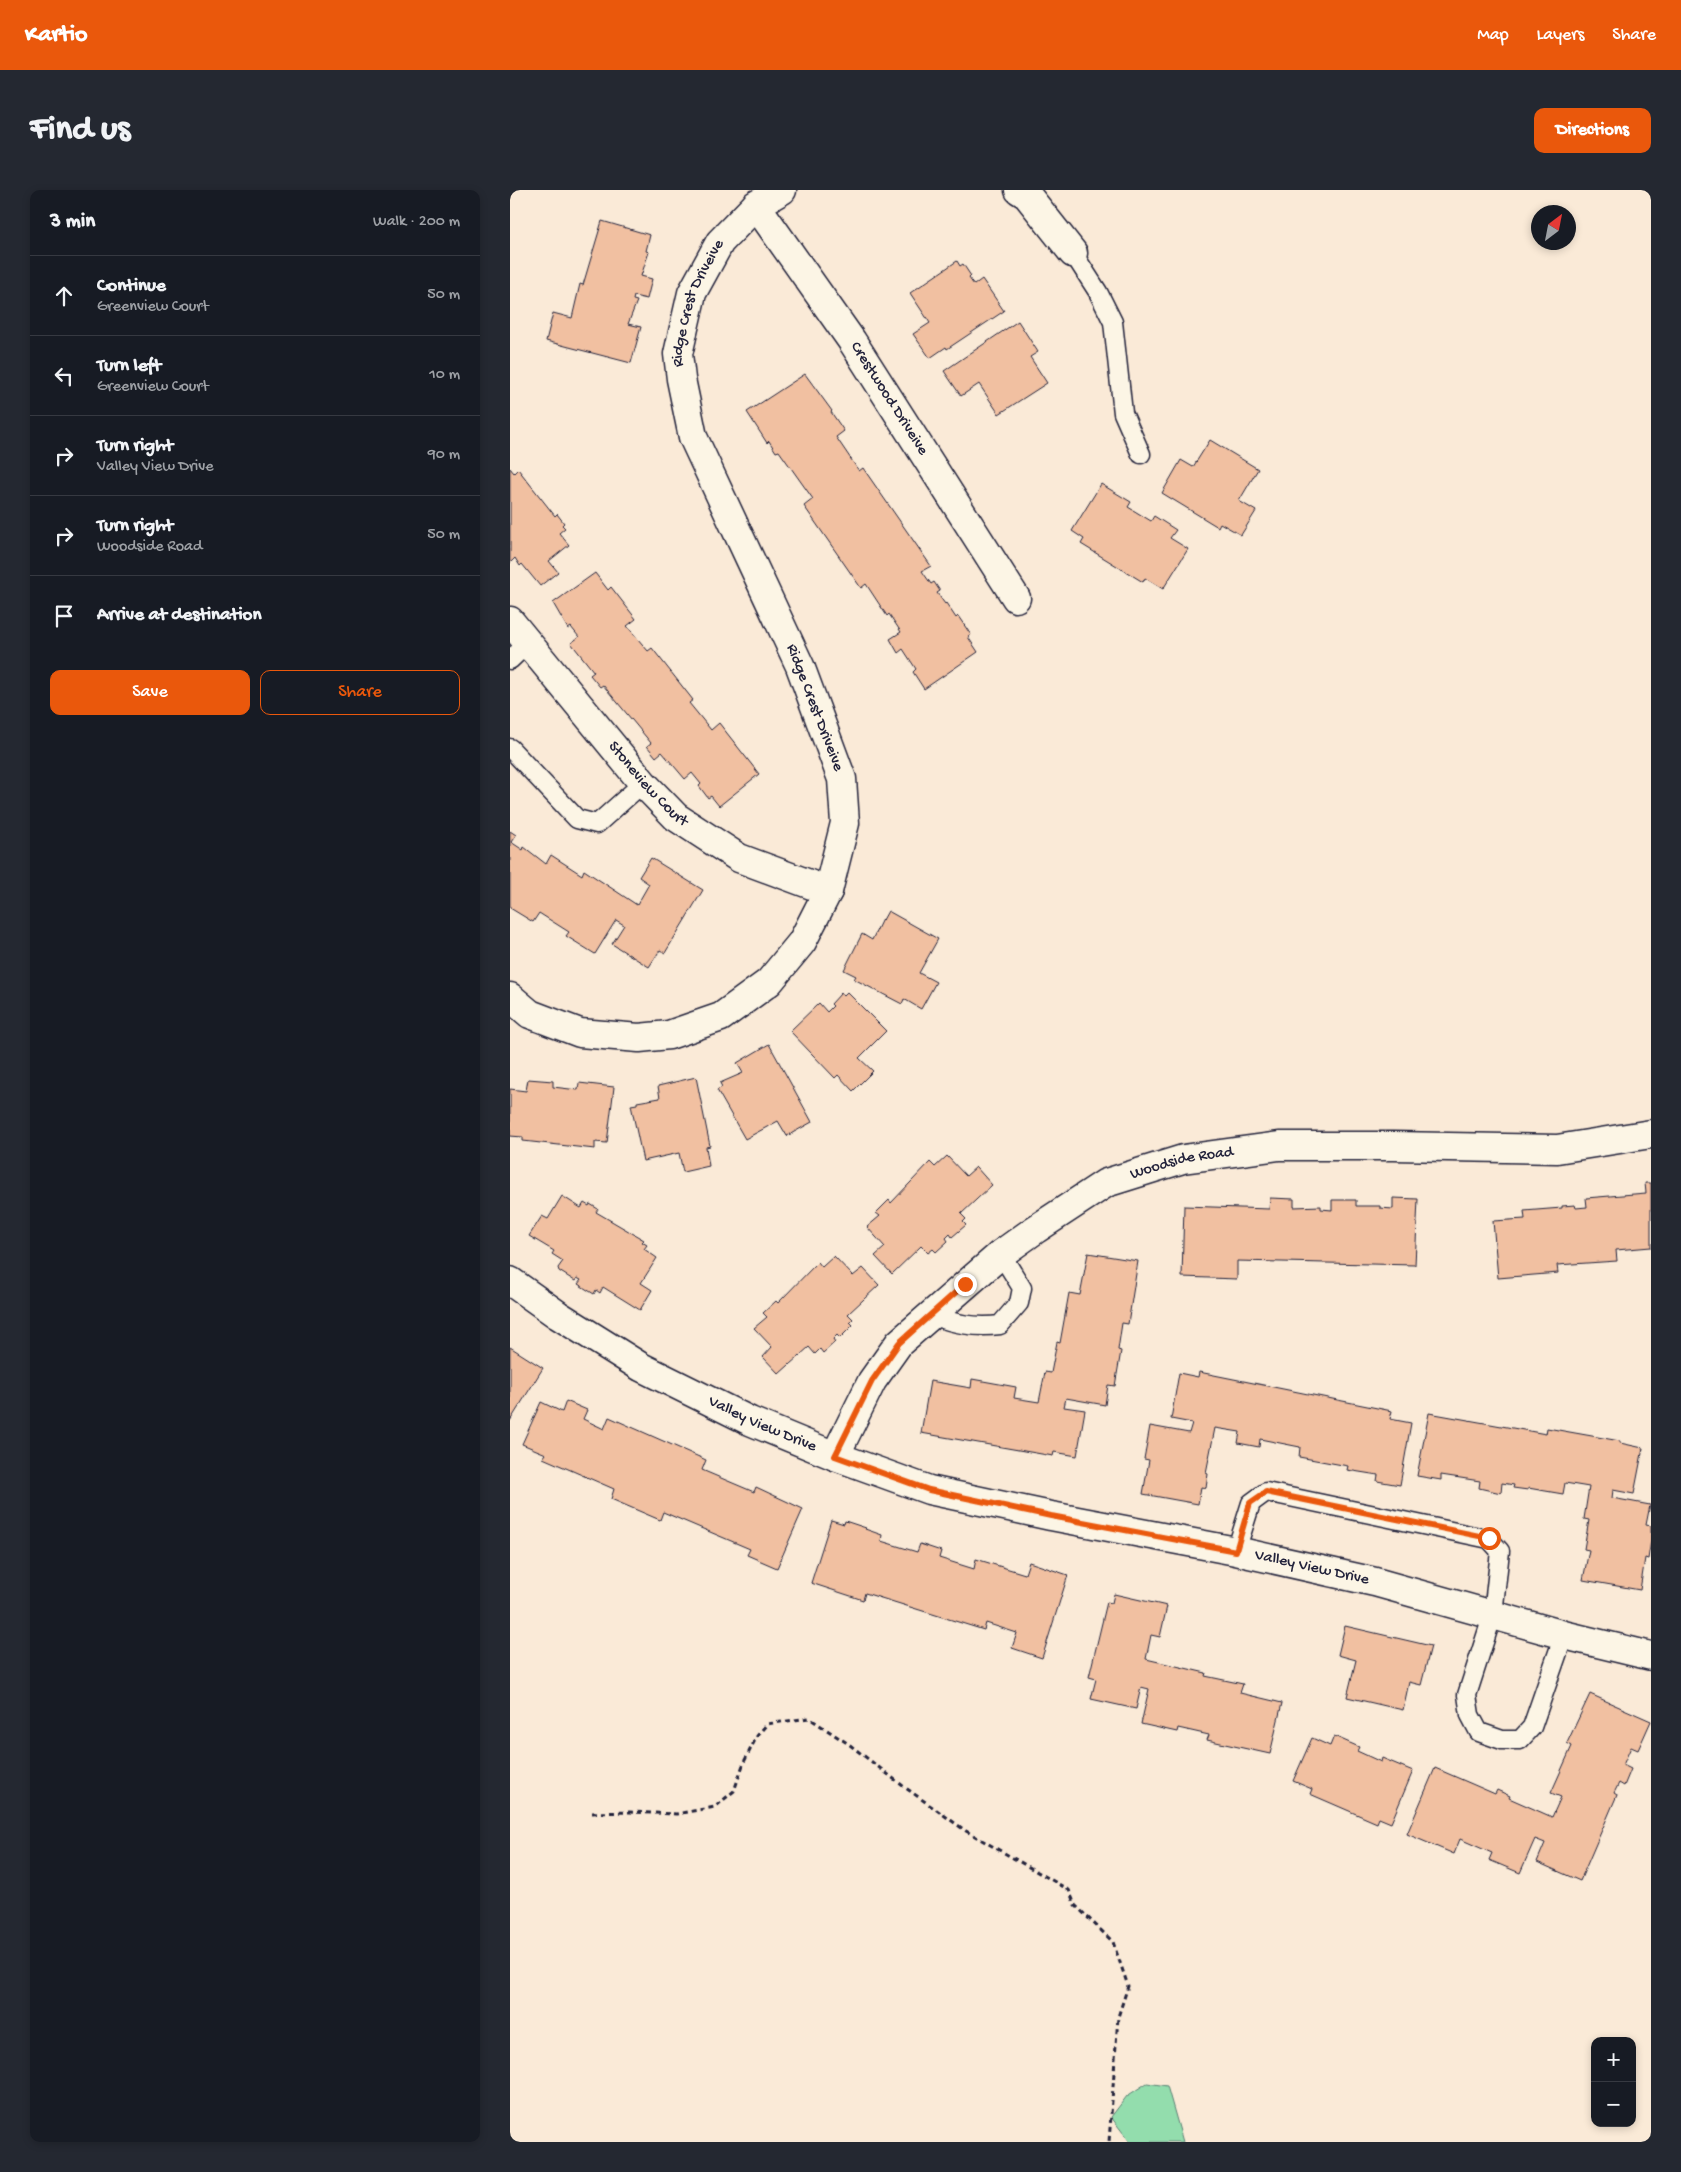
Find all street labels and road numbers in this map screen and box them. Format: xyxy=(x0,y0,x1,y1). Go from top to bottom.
street label: Ridge Crest Driveive xyxy=(668,236,729,368)
street label: Crestwood Driveive xyxy=(846,338,932,460)
street label: Ridge Crest Driveive xyxy=(781,642,847,775)
street label: Stoneview Court xyxy=(604,738,692,832)
street label: Woodside Road xyxy=(1128,1143,1236,1184)
street label: Valley View Drive xyxy=(704,1392,820,1457)
street label: Valley View Drive xyxy=(1252,1546,1371,1590)

